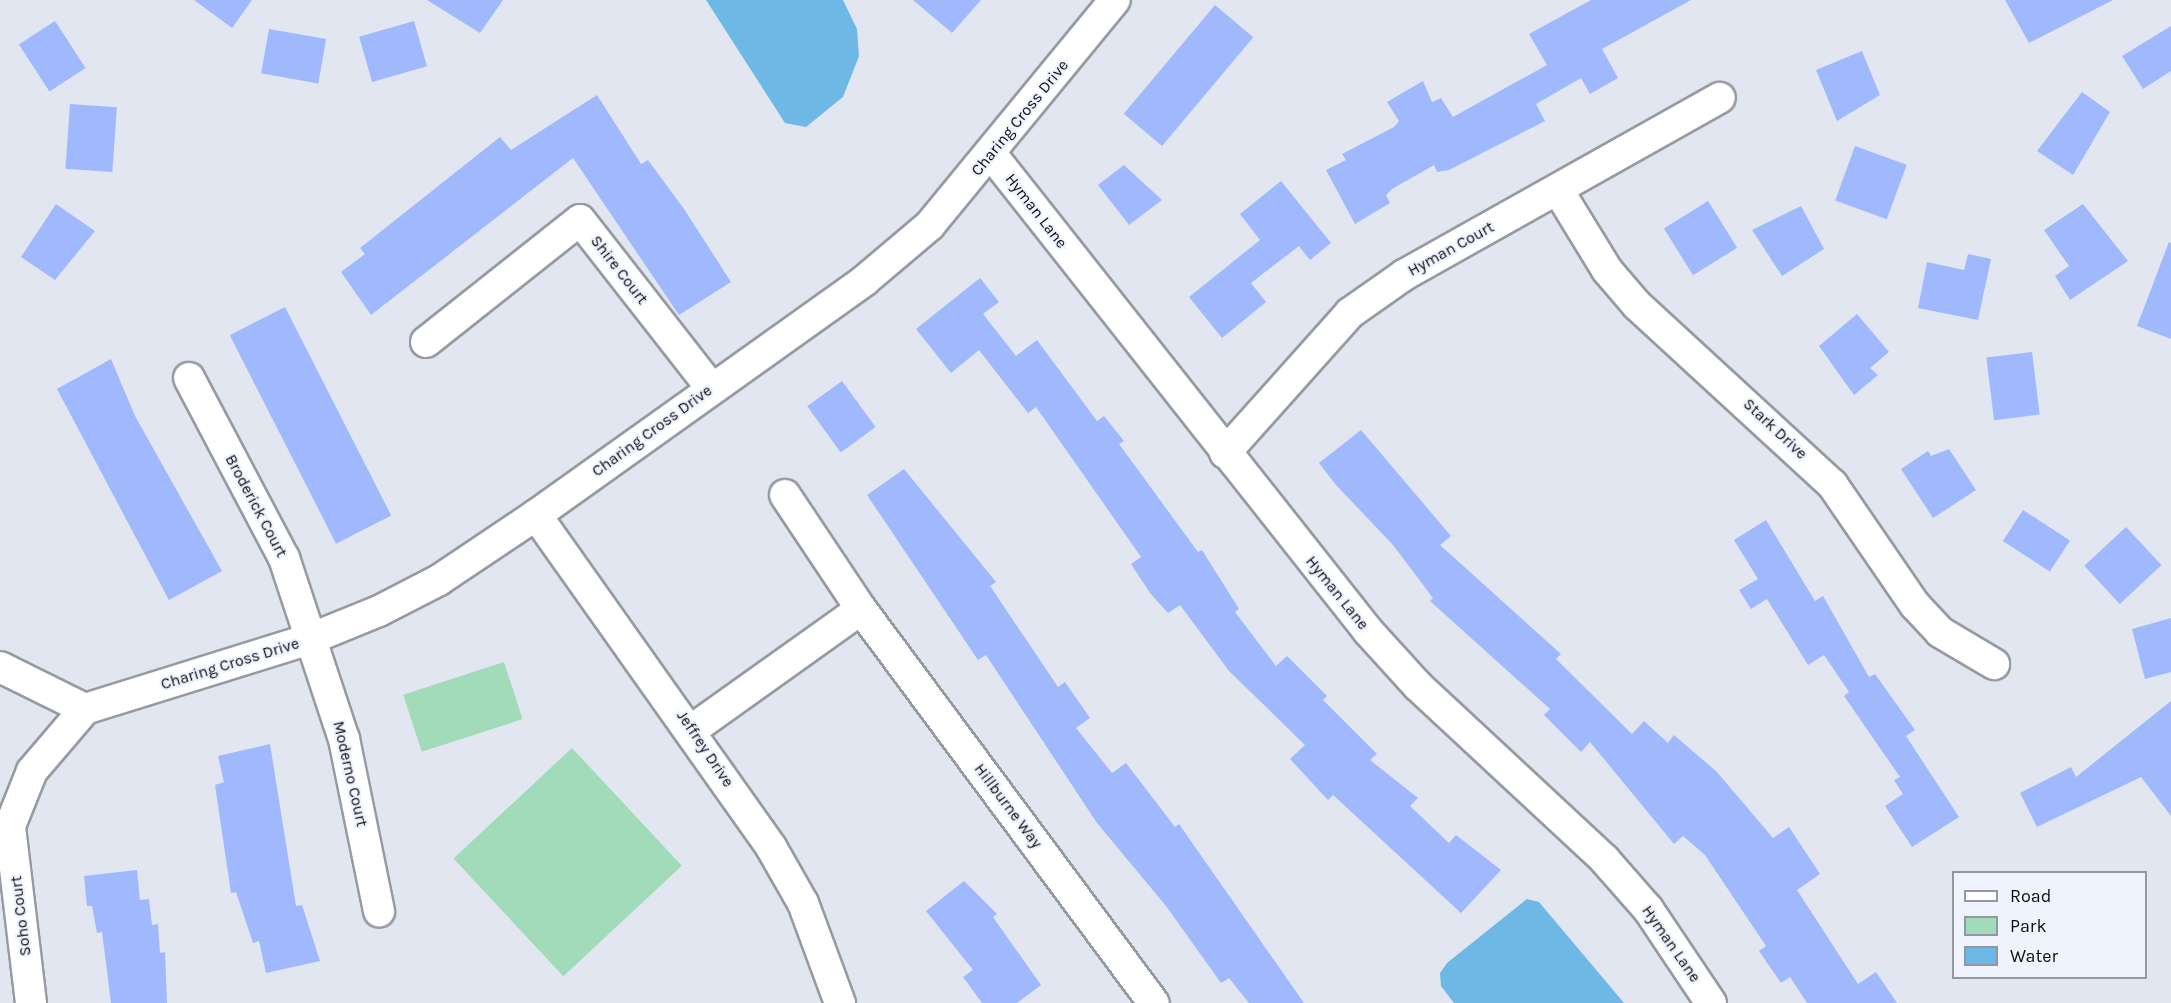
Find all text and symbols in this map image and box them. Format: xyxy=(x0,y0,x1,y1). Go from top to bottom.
street label: Charing Cross Drive xyxy=(967,56,1073,180)
street label: Hyman Lane xyxy=(1001,170,1071,252)
street label: Hyman Court xyxy=(1405,217,1497,281)
street label: Shire Court xyxy=(586,232,652,308)
street label: Charing Cross Drive xyxy=(588,381,716,481)
street label: Stark Drive xyxy=(1739,395,1811,463)
street label: Broderick Court xyxy=(221,451,291,561)
street label: Hyman Lane xyxy=(1301,552,1373,634)
street label: Charing Cross Drive xyxy=(159,634,301,694)
street label: Jeffrey Drive xyxy=(672,707,738,791)
street label: Moderno Court xyxy=(328,719,372,829)
street label: Hillburne Way xyxy=(970,760,1046,852)
legend xyxy=(1952,871,2147,979)
street label: Soho Court xyxy=(7,875,35,957)
text: Road xyxy=(2010,885,2051,907)
street label: Hyman Lane xyxy=(1637,902,1705,986)
text: Park xyxy=(2010,915,2047,937)
text: Water xyxy=(2010,945,2058,967)

